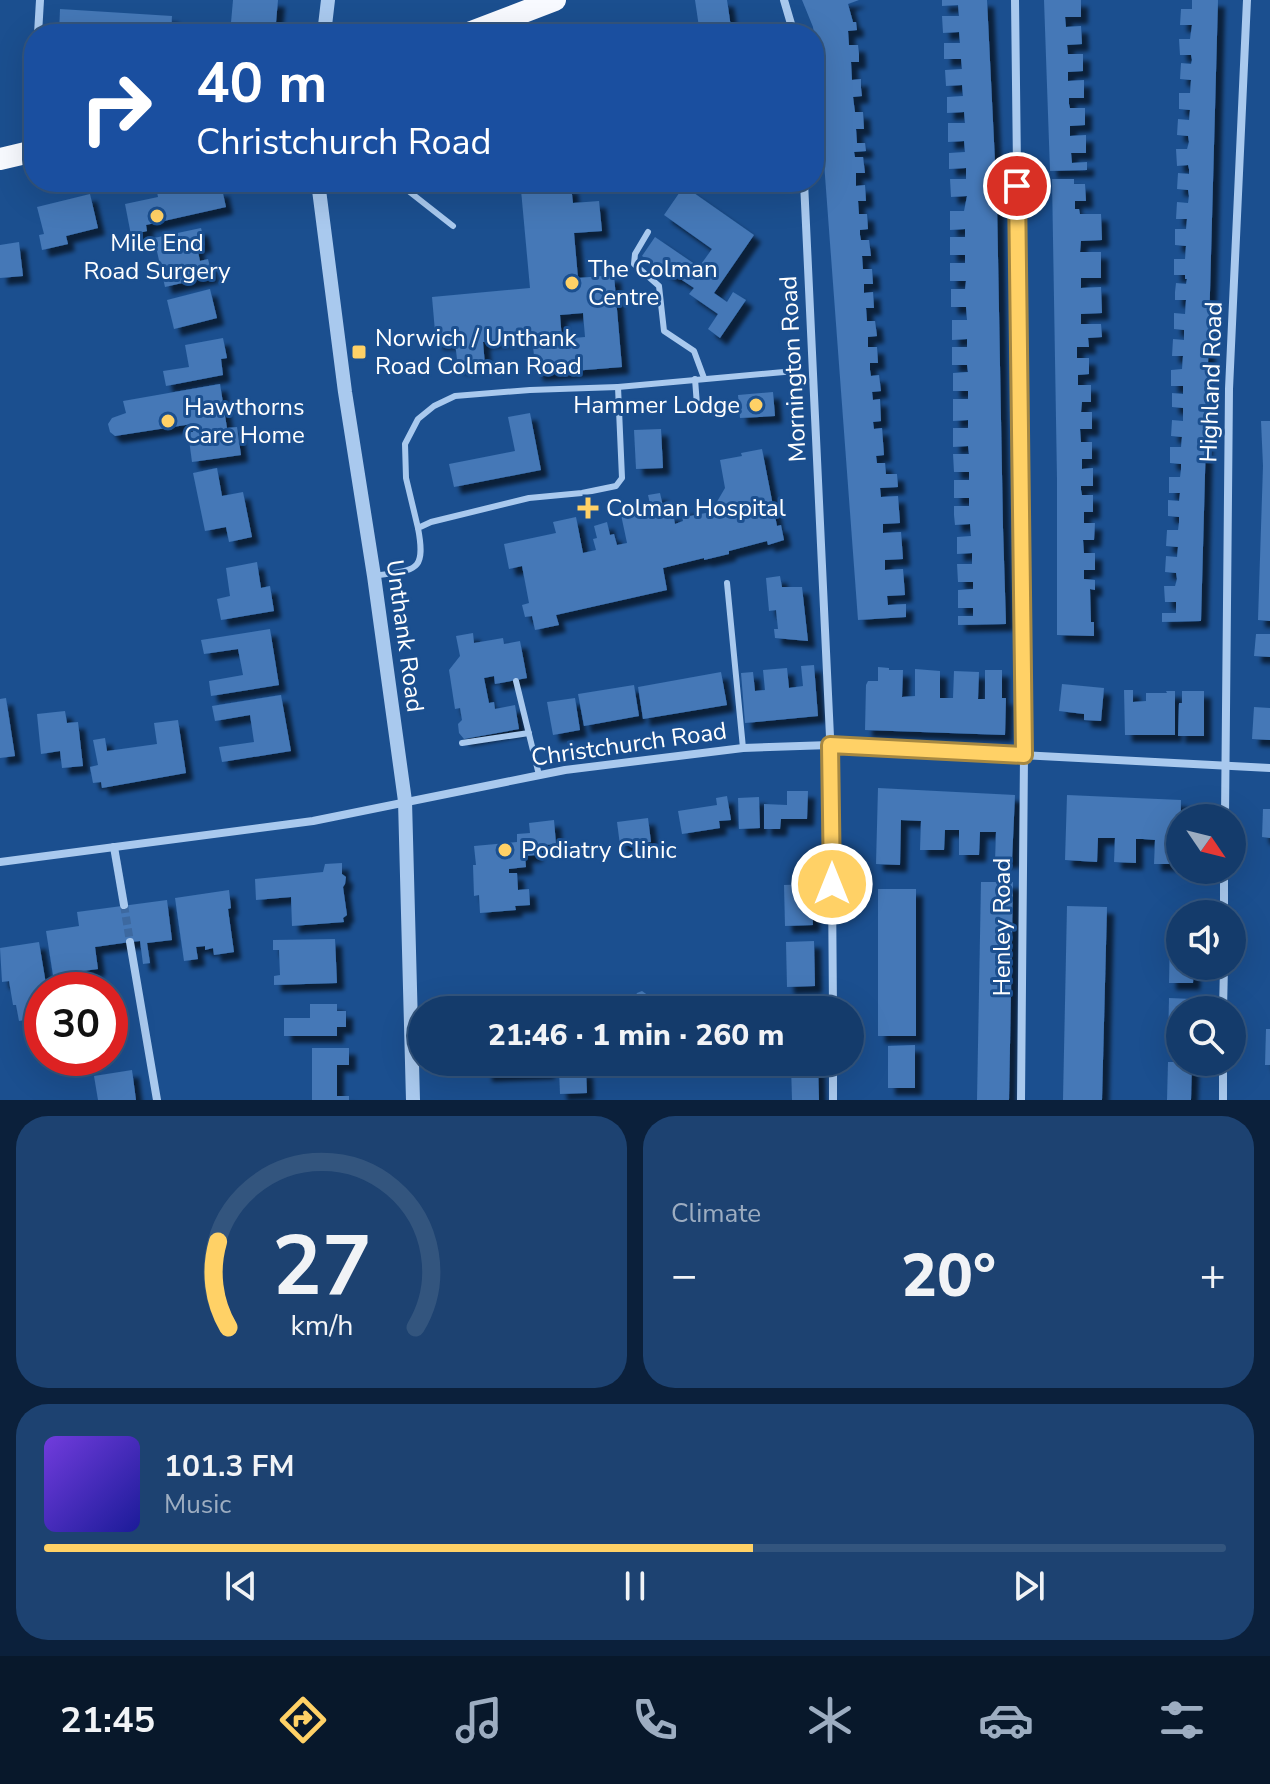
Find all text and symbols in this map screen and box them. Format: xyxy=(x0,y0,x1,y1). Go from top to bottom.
text: 40 m xyxy=(196,45,327,122)
icon: right xyxy=(64,56,168,160)
text: Christchurch Road xyxy=(196,118,492,167)
pin xyxy=(983,152,1051,220)
icon: arrive xyxy=(995,164,1039,208)
marker: Mile End Road Surgery xyxy=(148,207,166,225)
place label: Mile End Road Surgery xyxy=(83,227,231,287)
place label: The Colman Centre xyxy=(588,253,718,313)
marker: The Colman Centre xyxy=(563,274,581,292)
street label: Mornington Road xyxy=(772,275,814,463)
street label: Highland Road xyxy=(1192,301,1230,463)
place label: Norwich / Unthank Road Colman Road xyxy=(375,322,582,382)
marker: Norwich / Unthank Road Colman Road xyxy=(350,343,368,361)
place label: Hammer Lodge xyxy=(573,389,740,421)
place label: Hawthorns Care Home xyxy=(184,391,305,451)
marker: Hammer Lodge xyxy=(747,396,765,414)
marker: Hawthorns Care Home xyxy=(159,412,177,430)
place label: Colman Hospital xyxy=(606,492,786,524)
marker: Colman Hospital xyxy=(577,497,599,519)
street label: Unthank Road xyxy=(378,558,432,714)
street label: Christchurch Road xyxy=(529,714,729,774)
north arrow xyxy=(1166,804,1246,884)
map controls xyxy=(1166,804,1246,1076)
place label: Podiatry Clinic xyxy=(521,834,677,866)
marker: Podiatry Clinic xyxy=(496,841,514,859)
position arrow xyxy=(790,842,874,926)
street label: Henley Road xyxy=(986,858,1018,996)
button: sound xyxy=(1166,900,1246,980)
speed limit sign: 30 xyxy=(24,972,128,1076)
button: search xyxy=(1166,996,1246,1076)
text: 21:46 · 1 min · 260 m xyxy=(488,1015,784,1056)
text: Climate xyxy=(671,1196,761,1231)
text: 27 xyxy=(272,1210,371,1323)
text: 20° xyxy=(901,1235,996,1317)
text: − xyxy=(671,1246,697,1306)
text: + xyxy=(1200,1246,1226,1306)
text: km/h xyxy=(290,1306,353,1345)
text: 101.3 FM xyxy=(164,1446,294,1487)
text: Music xyxy=(164,1487,231,1522)
icon: previous xyxy=(219,1564,263,1608)
icon: pause xyxy=(613,1564,657,1608)
icon: next xyxy=(1007,1564,1051,1608)
icon: directions xyxy=(275,1692,331,1748)
icon: music xyxy=(451,1692,507,1748)
icon: phone xyxy=(627,1692,683,1748)
icon: climate xyxy=(802,1692,858,1748)
icon: car xyxy=(978,1692,1034,1748)
icon: filters xyxy=(1154,1692,1210,1748)
text: 21:45 xyxy=(60,1696,155,1745)

